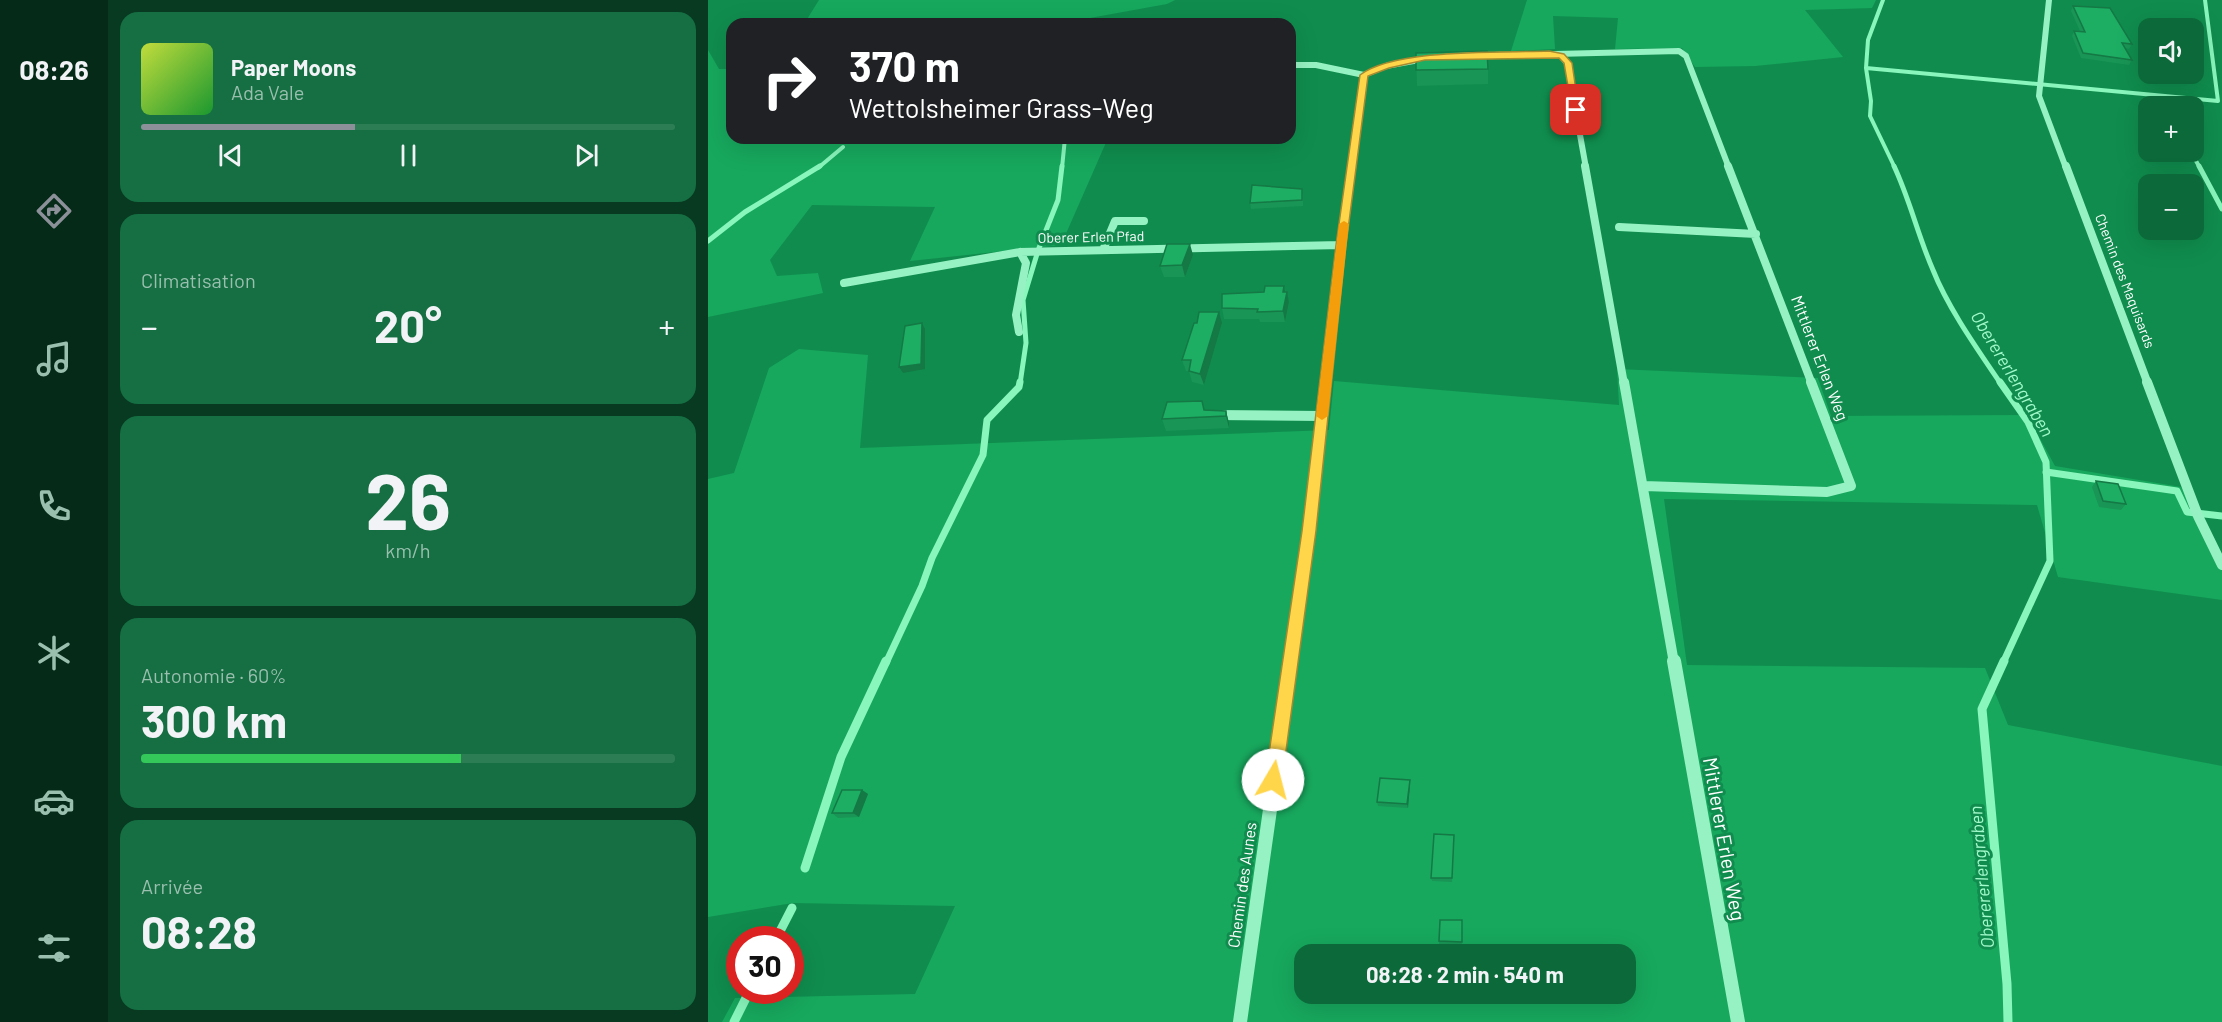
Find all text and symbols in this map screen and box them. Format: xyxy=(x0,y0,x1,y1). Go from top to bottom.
map controls xyxy=(2138,18,2204,240)
button: sound xyxy=(2138,18,2204,84)
text: 370 m xyxy=(849,40,960,90)
icon: right xyxy=(750,42,828,120)
text: 08:26 xyxy=(19,53,89,85)
text: Paper Moons xyxy=(231,54,356,80)
text: Ada Vale xyxy=(231,80,304,104)
pin xyxy=(1550,84,1601,135)
text: Wettolsheimer Grass-Weg xyxy=(849,91,1154,123)
icon: arrive xyxy=(1559,93,1592,126)
button: + xyxy=(2138,96,2204,162)
icon: previous xyxy=(214,139,247,172)
icon: pause xyxy=(392,139,425,172)
icon: next xyxy=(570,139,603,172)
button: − xyxy=(2138,174,2204,240)
icon: directions xyxy=(33,190,75,232)
street label: Chemin des Maquisards xyxy=(2092,211,2159,351)
street label: Oberer Erlen Pfad xyxy=(1038,227,1144,246)
text: Climatisation xyxy=(141,268,256,292)
street label: Mittlerer Erlen Weg xyxy=(1788,293,1853,423)
text: 20° xyxy=(374,298,442,352)
text: − xyxy=(141,306,158,346)
text: + xyxy=(659,306,675,346)
water label: Oberererlengraben xyxy=(1967,307,2059,440)
icon: music xyxy=(33,338,75,380)
text: 26 xyxy=(365,452,451,546)
icon: phone xyxy=(33,485,75,527)
text: km/h xyxy=(385,538,431,562)
icon: climate xyxy=(33,632,75,674)
text: Autonomie · 60% xyxy=(141,663,286,687)
text: 300 km xyxy=(141,693,287,747)
position arrow xyxy=(1241,748,1305,812)
street label: Mittlerer Erlen Weg xyxy=(1699,755,1751,923)
icon: car xyxy=(33,780,75,822)
water label: Oberererlengraben xyxy=(1964,805,1998,949)
street label: Chemin des Aunes xyxy=(1223,821,1260,949)
text: Arrivée xyxy=(141,874,203,898)
text: 08:28 xyxy=(141,904,257,958)
speed limit sign: 30 xyxy=(726,926,804,1004)
icon: filters xyxy=(33,927,75,969)
text: 08:28 · 2 min · 540 m xyxy=(1366,961,1564,987)

